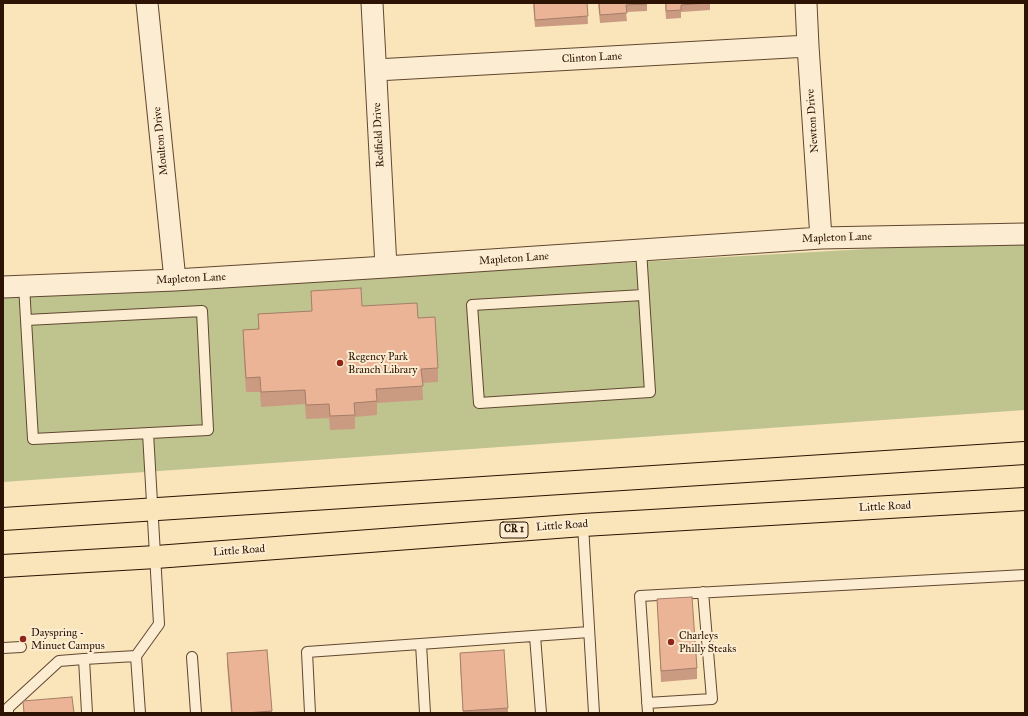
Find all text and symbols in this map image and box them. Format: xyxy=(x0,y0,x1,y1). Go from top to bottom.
street label: Clinton Lane xyxy=(561,50,623,66)
street label: Newton Drive xyxy=(804,89,822,153)
street label: Redfield Drive xyxy=(371,102,387,168)
street label: Moulton Drive xyxy=(151,106,171,176)
street label: Mapleton Lane xyxy=(802,230,872,246)
street label: Mapleton Lane xyxy=(479,250,549,268)
street label: Mapleton Lane xyxy=(156,271,226,287)
place label: Regency Park Branch Library xyxy=(348,350,418,376)
marker: Regency Park Branch Library xyxy=(335,358,345,368)
street label: Little Road xyxy=(859,499,911,515)
street label: Little Road xyxy=(535,518,589,534)
road number: CR 1 xyxy=(500,522,528,538)
street label: Little Road xyxy=(212,543,266,559)
place label: Dayspring - Minuet Campus xyxy=(31,626,105,652)
place label: Charleys Philly Steaks xyxy=(679,629,736,655)
marker: Dayspring - Minuet Campus xyxy=(18,634,28,644)
marker: Charleys Philly Steaks xyxy=(666,637,676,647)

